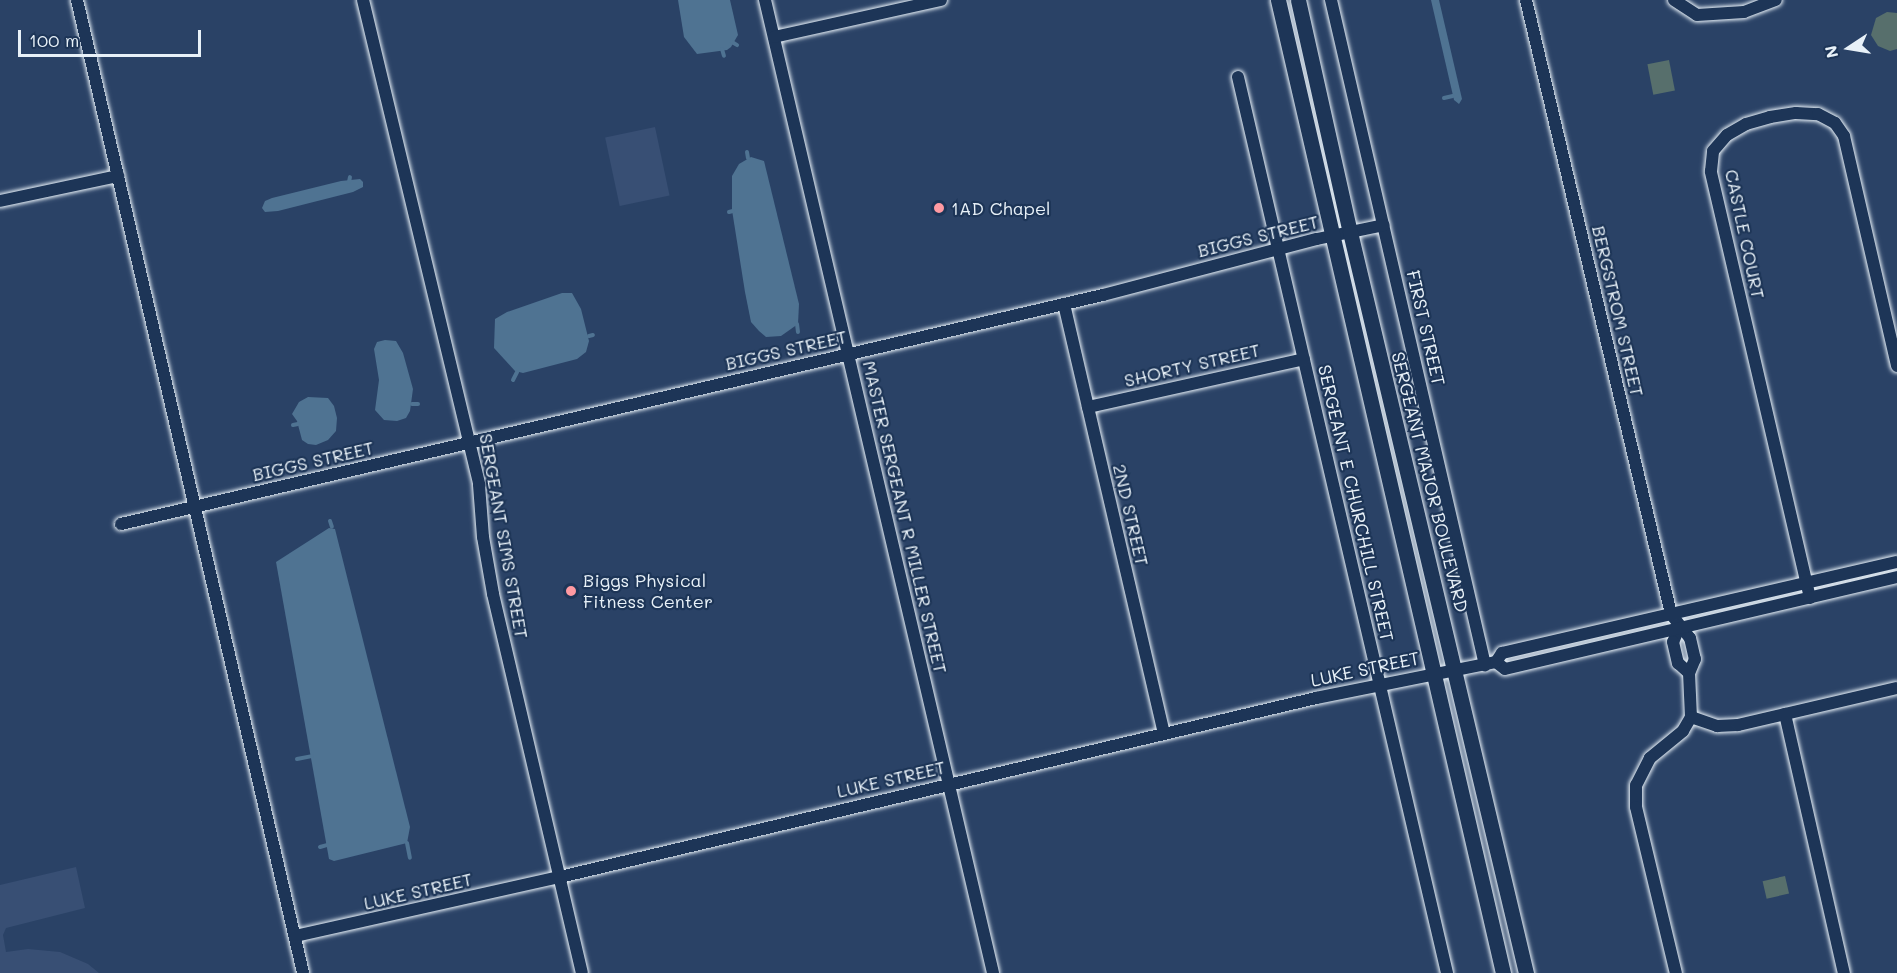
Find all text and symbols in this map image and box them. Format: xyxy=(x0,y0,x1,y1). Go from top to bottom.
scale bar xyxy=(21,18,204,56)
north arrow xyxy=(1819,18,1879,78)
text: 100 m xyxy=(29,28,79,52)
text: N xyxy=(1819,44,1842,60)
street label: CASTLE COURT xyxy=(1721,167,1769,301)
place label: 1AD Chapel xyxy=(951,197,1051,219)
marker: 1AD Chapel xyxy=(932,201,946,215)
street label: BIGGS STREET xyxy=(1195,211,1321,261)
street label: BERGSTROM STREET xyxy=(1588,223,1648,399)
street label: FIRST STREET xyxy=(1402,268,1450,388)
street label: BIGGS STREET xyxy=(723,326,849,374)
street label: SHORTY STREET xyxy=(1122,339,1262,391)
street label: SERGEANT MAJOR BOULEVARD xyxy=(1387,349,1473,615)
street label: MASTER SERGEANT R MILLER STREET xyxy=(858,359,952,675)
street label: SERGEANT E CHURCHILL STREET xyxy=(1314,363,1398,643)
street label: SERGEANT SIMS STREET xyxy=(475,432,533,640)
street label: BIGGS STREET xyxy=(250,437,376,485)
street label: 2ND STREET xyxy=(1109,462,1153,568)
place label: Biggs Physical Fitness Center xyxy=(583,570,713,612)
marker: Biggs Physical Fitness Center xyxy=(564,584,578,598)
street label: LUKE STREET xyxy=(1309,647,1421,691)
street label: LUKE STREET xyxy=(835,756,947,802)
street label: LUKE STREET xyxy=(362,868,474,914)

